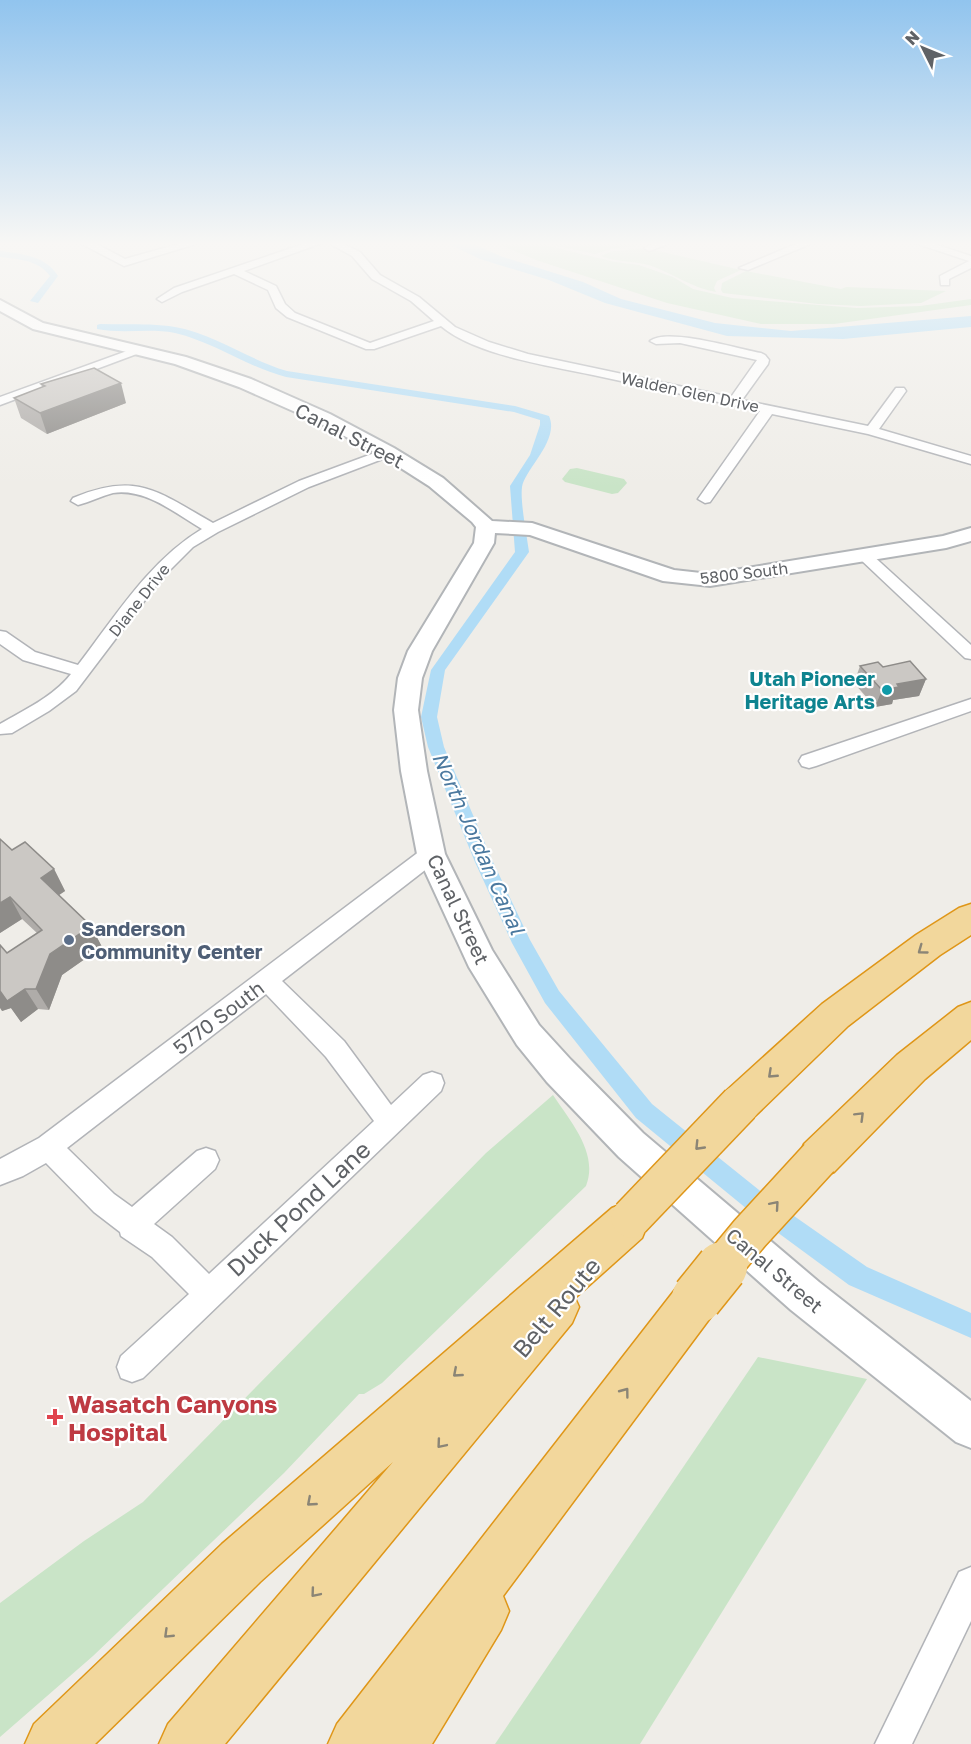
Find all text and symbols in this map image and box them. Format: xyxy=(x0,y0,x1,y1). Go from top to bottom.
north arrow xyxy=(893,18,953,78)
text: N xyxy=(901,26,923,49)
street label: Walden Glen Drive xyxy=(619,368,761,416)
street label: Canal Street xyxy=(291,397,409,473)
street label: 5800 South xyxy=(699,558,789,588)
street label: Diane Drive xyxy=(104,559,174,641)
place label: Utah Pioneer Heritage Arts xyxy=(744,666,875,713)
marker: Utah Pioneer Heritage Arts xyxy=(880,683,894,697)
water label: North Jordan Canal xyxy=(427,748,531,939)
street label: Canal Street xyxy=(423,850,495,968)
place label: Sanderson Community Center xyxy=(81,916,263,963)
marker: Sanderson Community Center xyxy=(62,933,76,947)
one-way arrow xyxy=(918,943,929,954)
street label: 5770 South xyxy=(168,975,268,1059)
one-way arrow xyxy=(768,1067,779,1078)
one-way arrow xyxy=(852,1113,863,1124)
street label: Duck Pond Lane xyxy=(220,1134,376,1282)
one-way arrow xyxy=(695,1140,706,1150)
one-way arrow xyxy=(768,1201,779,1212)
street label: Canal Street xyxy=(722,1223,828,1317)
street label: Belt Route xyxy=(506,1251,606,1363)
one-way arrow xyxy=(453,1365,464,1376)
one-way arrow xyxy=(618,1388,629,1399)
place label: Wasatch Canyons Hospital xyxy=(68,1389,277,1446)
marker: Wasatch Canyons Hospital xyxy=(46,1408,64,1426)
one-way arrow xyxy=(437,1437,448,1448)
one-way arrow xyxy=(307,1494,318,1505)
one-way arrow xyxy=(311,1586,322,1597)
one-way arrow xyxy=(164,1627,174,1638)

